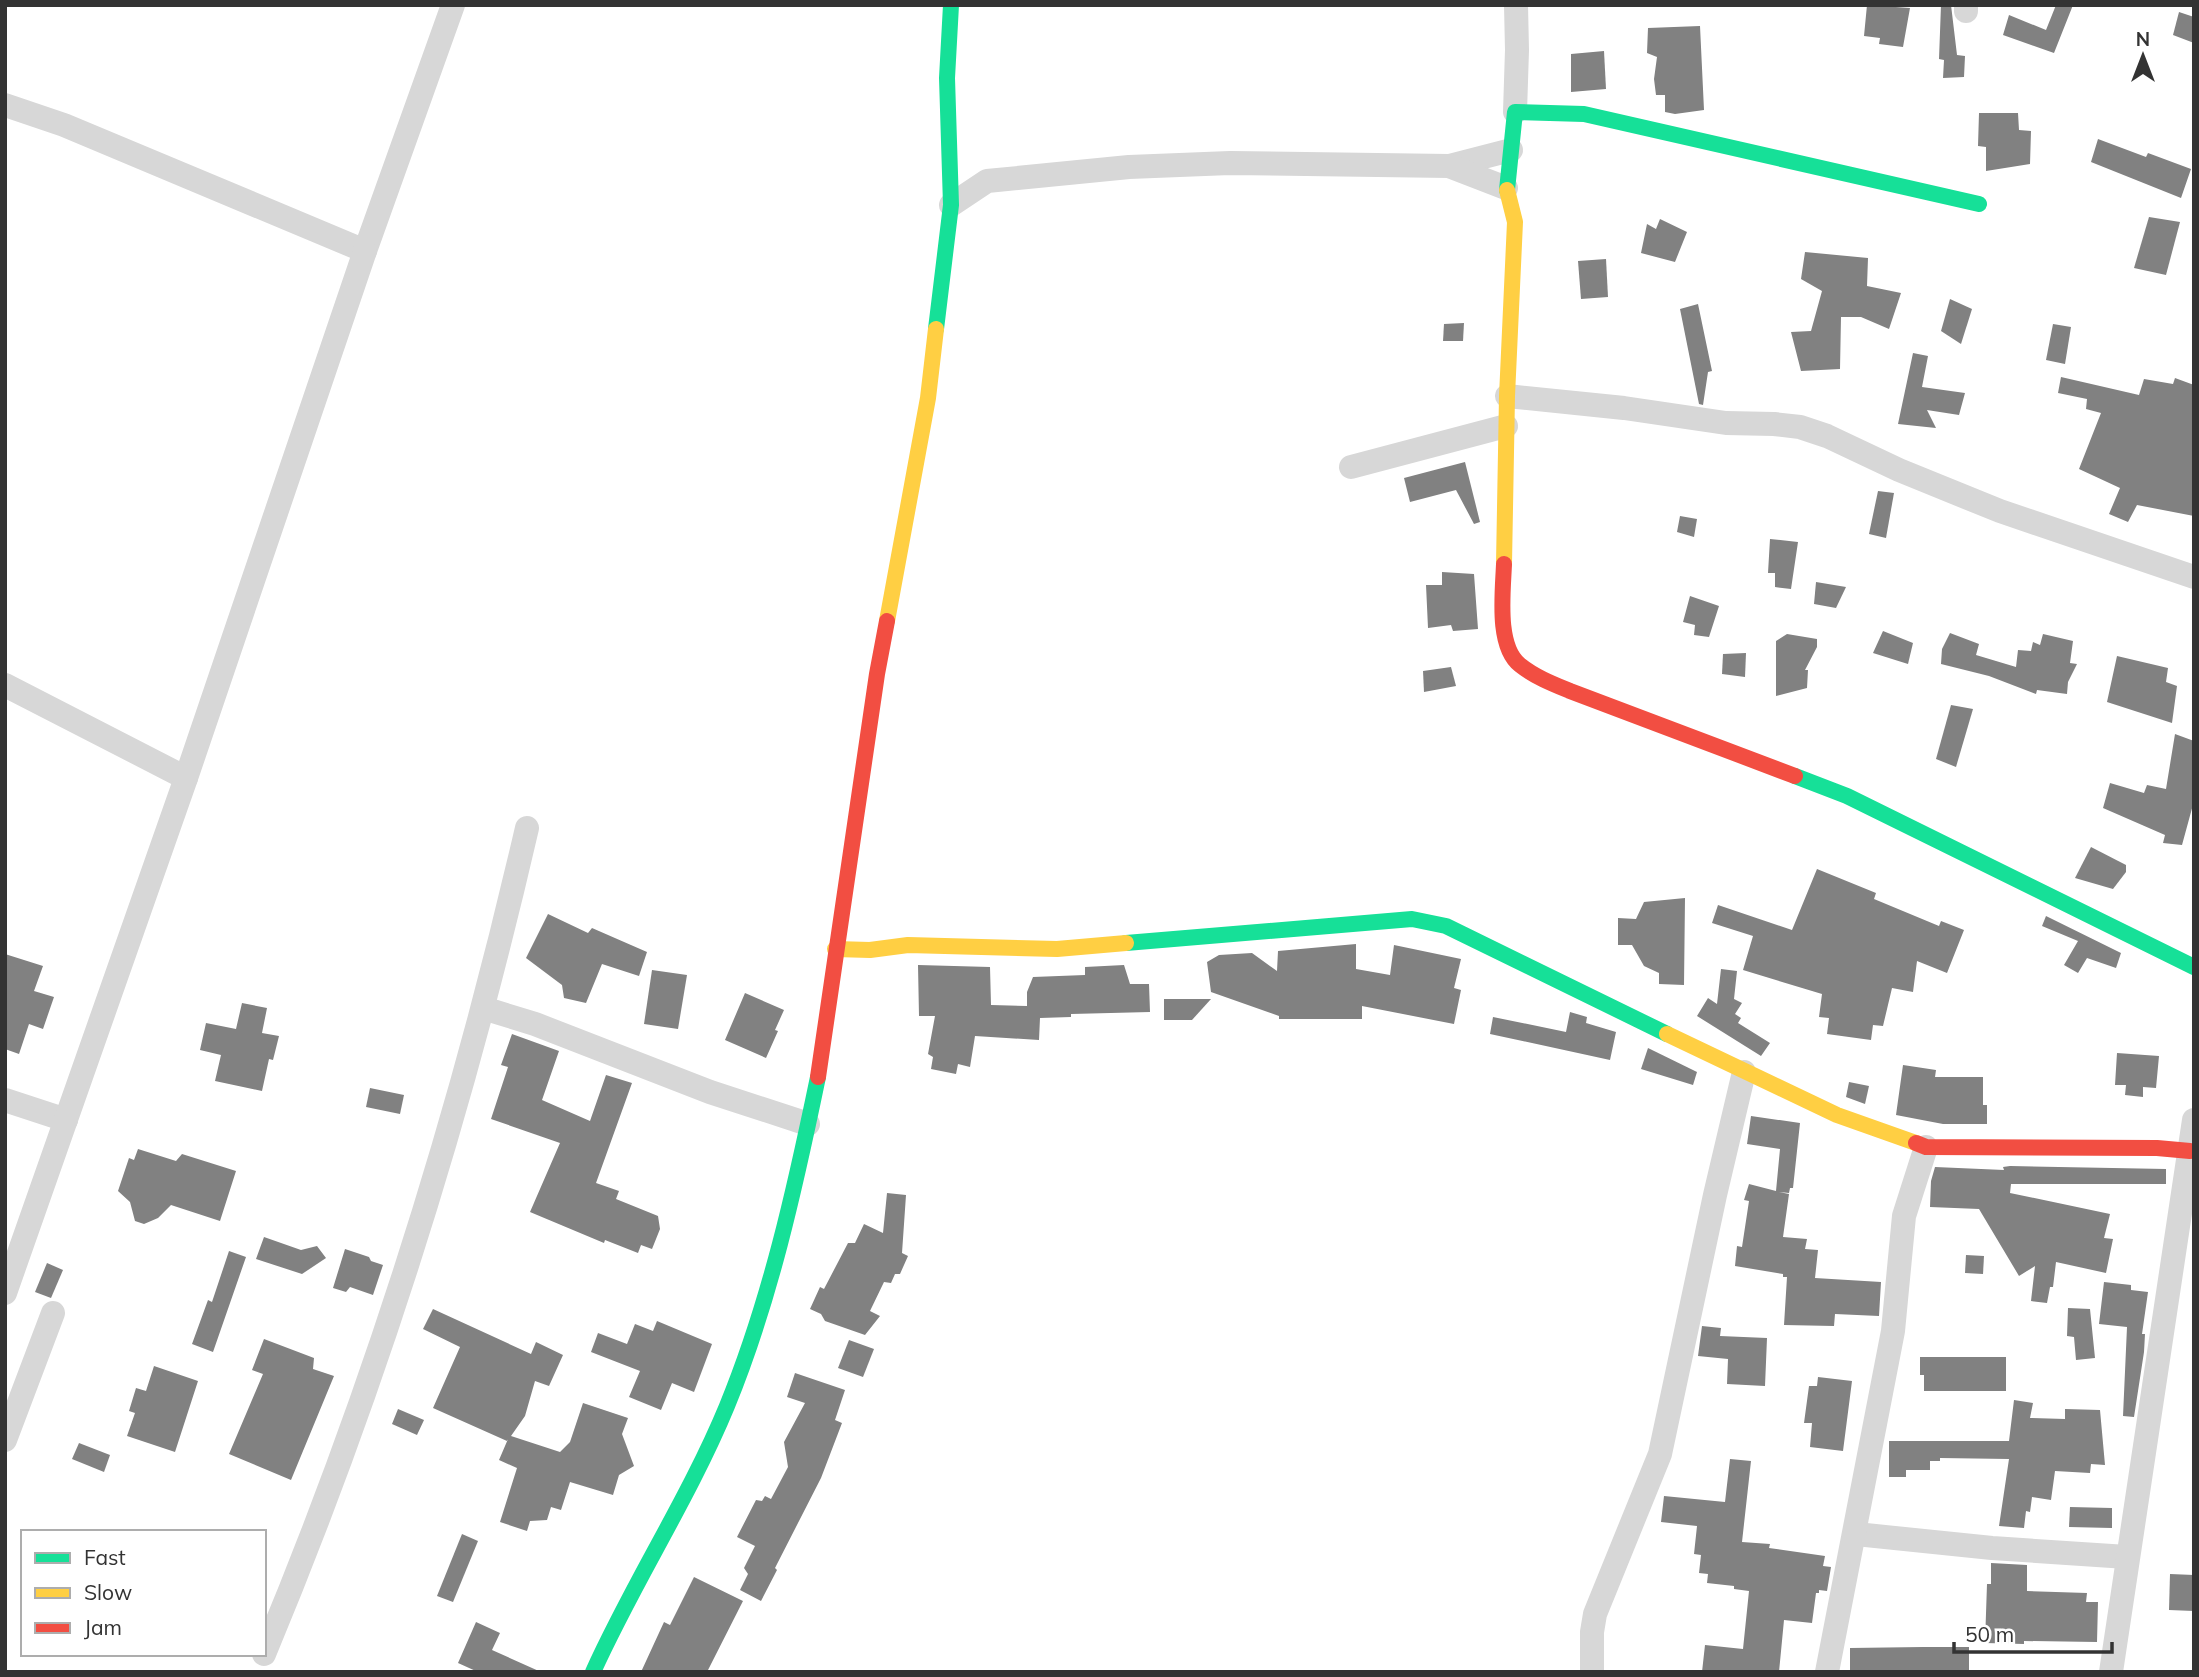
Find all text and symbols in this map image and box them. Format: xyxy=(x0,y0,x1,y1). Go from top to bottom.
north arrow xyxy=(2108,21,2178,91)
text: N xyxy=(2136,27,2150,51)
legend xyxy=(21,1530,266,1656)
text: Fast xyxy=(84,1544,126,1570)
text: Slow xyxy=(84,1579,132,1605)
scale bar xyxy=(1954,1610,2112,1654)
text: Jam xyxy=(84,1614,122,1640)
text: 50 m xyxy=(1965,1621,2014,1647)

